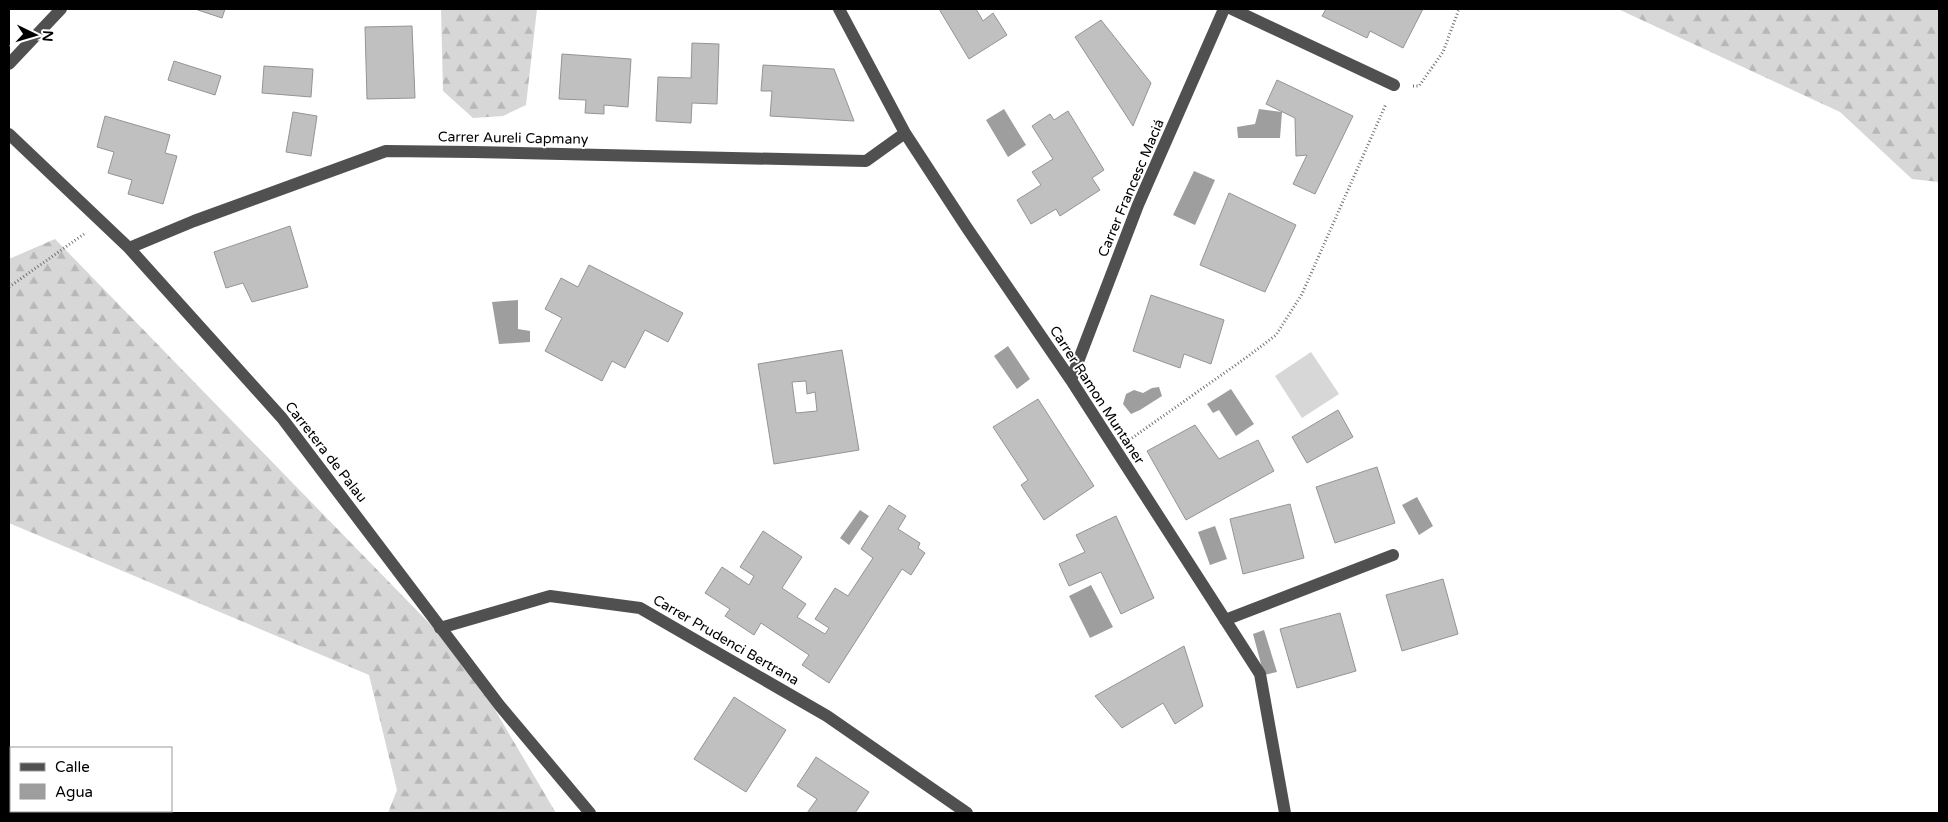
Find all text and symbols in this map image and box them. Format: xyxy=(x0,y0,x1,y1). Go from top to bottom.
north arrow xyxy=(10,10,60,60)
text: N xyxy=(38,30,56,42)
street label: Carrer Francesc Maciá xyxy=(1094,116,1168,260)
street label: Carrer Aureli Capmany xyxy=(438,128,589,148)
street label: Carrer Ramon Muntaner xyxy=(1046,323,1148,468)
street label: Carretera de Palau xyxy=(281,398,371,506)
street label: Carrer Prudenci Bertrana xyxy=(650,591,802,689)
legend xyxy=(10,747,172,812)
text: Calle xyxy=(55,758,90,776)
text: Agua xyxy=(55,783,93,801)

